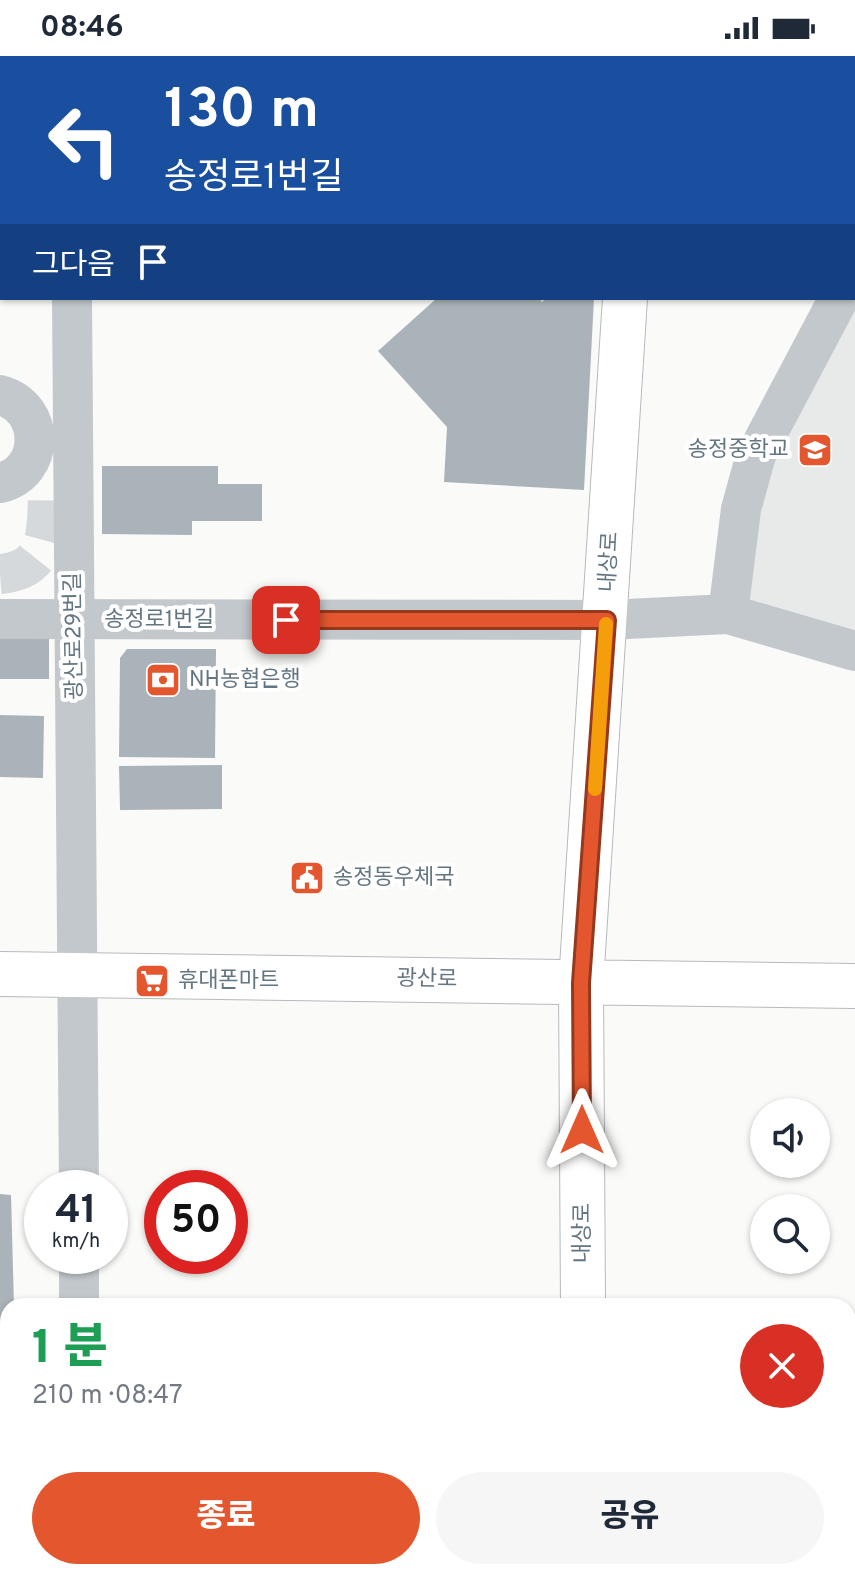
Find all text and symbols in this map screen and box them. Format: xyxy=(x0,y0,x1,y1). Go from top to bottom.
text: 08:46 xyxy=(40,10,124,47)
text: 130 m xyxy=(164,77,319,147)
icon: left xyxy=(32,88,136,192)
text: 송정로1번길 xyxy=(164,156,343,202)
icon: arrive xyxy=(131,240,175,284)
text: 그다음 xyxy=(32,248,115,285)
school or university icon: 송정중학교 xyxy=(796,431,834,469)
place label: 송정중학교 xyxy=(688,437,789,464)
street label: 내상로 xyxy=(595,531,625,593)
street label: 광산로29번길 xyxy=(60,572,90,700)
pin xyxy=(252,586,320,654)
icon: arrive xyxy=(264,598,308,642)
street label: 송정로1번길 xyxy=(104,607,214,634)
bank icon: NH농협은행 xyxy=(144,661,182,699)
place label: NH농협은행 xyxy=(189,667,301,694)
public building icon: 송정동우체국 xyxy=(288,859,326,897)
place label: 송정동우체국 xyxy=(333,865,454,892)
supermarket icon: 휴대폰마트 xyxy=(133,962,171,1000)
street label: 광산로 xyxy=(396,966,458,994)
place label: 휴대폰마트 xyxy=(178,968,279,995)
position arrow xyxy=(540,1088,624,1172)
map controls xyxy=(750,1098,830,1274)
button: sound xyxy=(750,1098,830,1178)
speed limit sign: 50 xyxy=(144,1170,248,1274)
text: 41 xyxy=(55,1187,97,1237)
button: search xyxy=(750,1194,830,1274)
street label: 내상로 xyxy=(570,1203,597,1263)
text: km/h xyxy=(52,1229,100,1255)
text: 1 분 xyxy=(32,1320,108,1380)
button: close xyxy=(740,1324,824,1408)
text: 210 m · 08:47 xyxy=(32,1380,183,1413)
button: 종료 xyxy=(32,1472,420,1564)
button: 공유 xyxy=(436,1472,824,1564)

